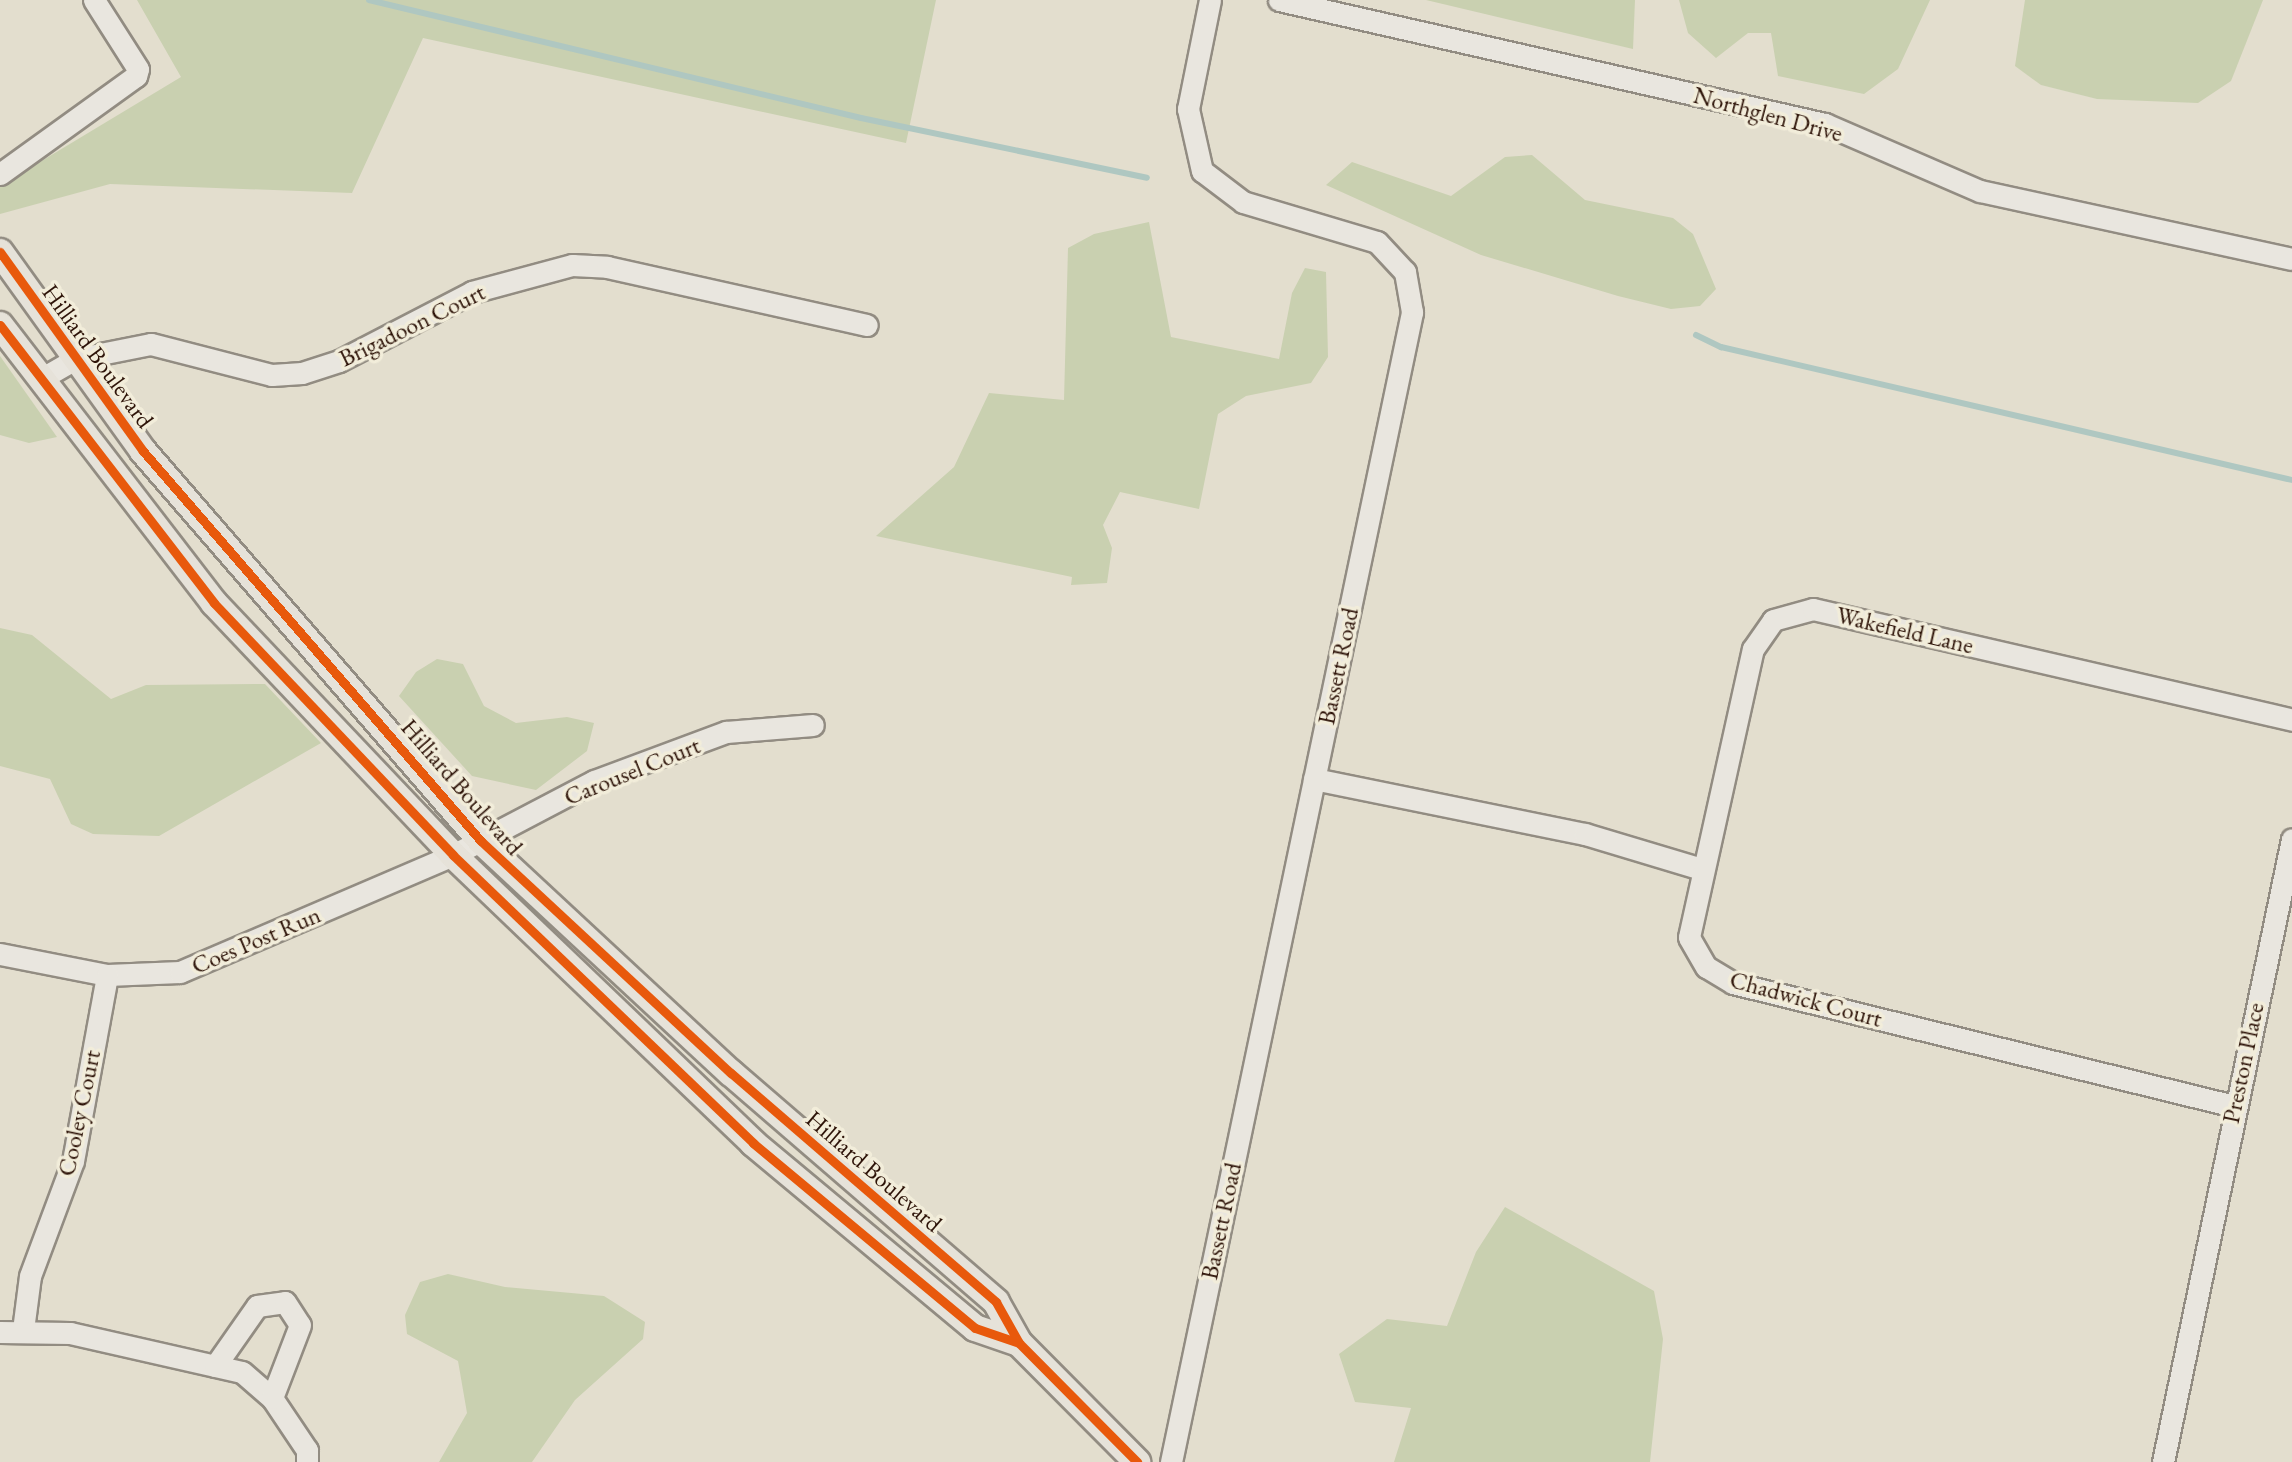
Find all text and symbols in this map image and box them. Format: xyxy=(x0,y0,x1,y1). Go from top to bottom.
street label: Northglen Drive xyxy=(1690,80,1846,148)
street label: Brigadoon Court xyxy=(334,277,490,373)
street label: Hilliard Boulevard xyxy=(36,278,160,434)
street label: Wakefield Lane xyxy=(1834,600,1976,660)
street label: Bassett Road xyxy=(1312,605,1364,727)
street label: Hilliard Boulevard xyxy=(395,713,529,861)
street label: Carousel Court xyxy=(560,731,704,811)
street label: Coes Post Run xyxy=(187,900,325,980)
street label: Chadwick Court xyxy=(1727,965,1885,1033)
street label: Preston Place xyxy=(2216,1000,2270,1126)
street label: Cooley Court xyxy=(52,1047,106,1179)
street label: Hilliard Boulevard xyxy=(800,1104,948,1238)
street label: Bassett Road xyxy=(1195,1160,1247,1282)

